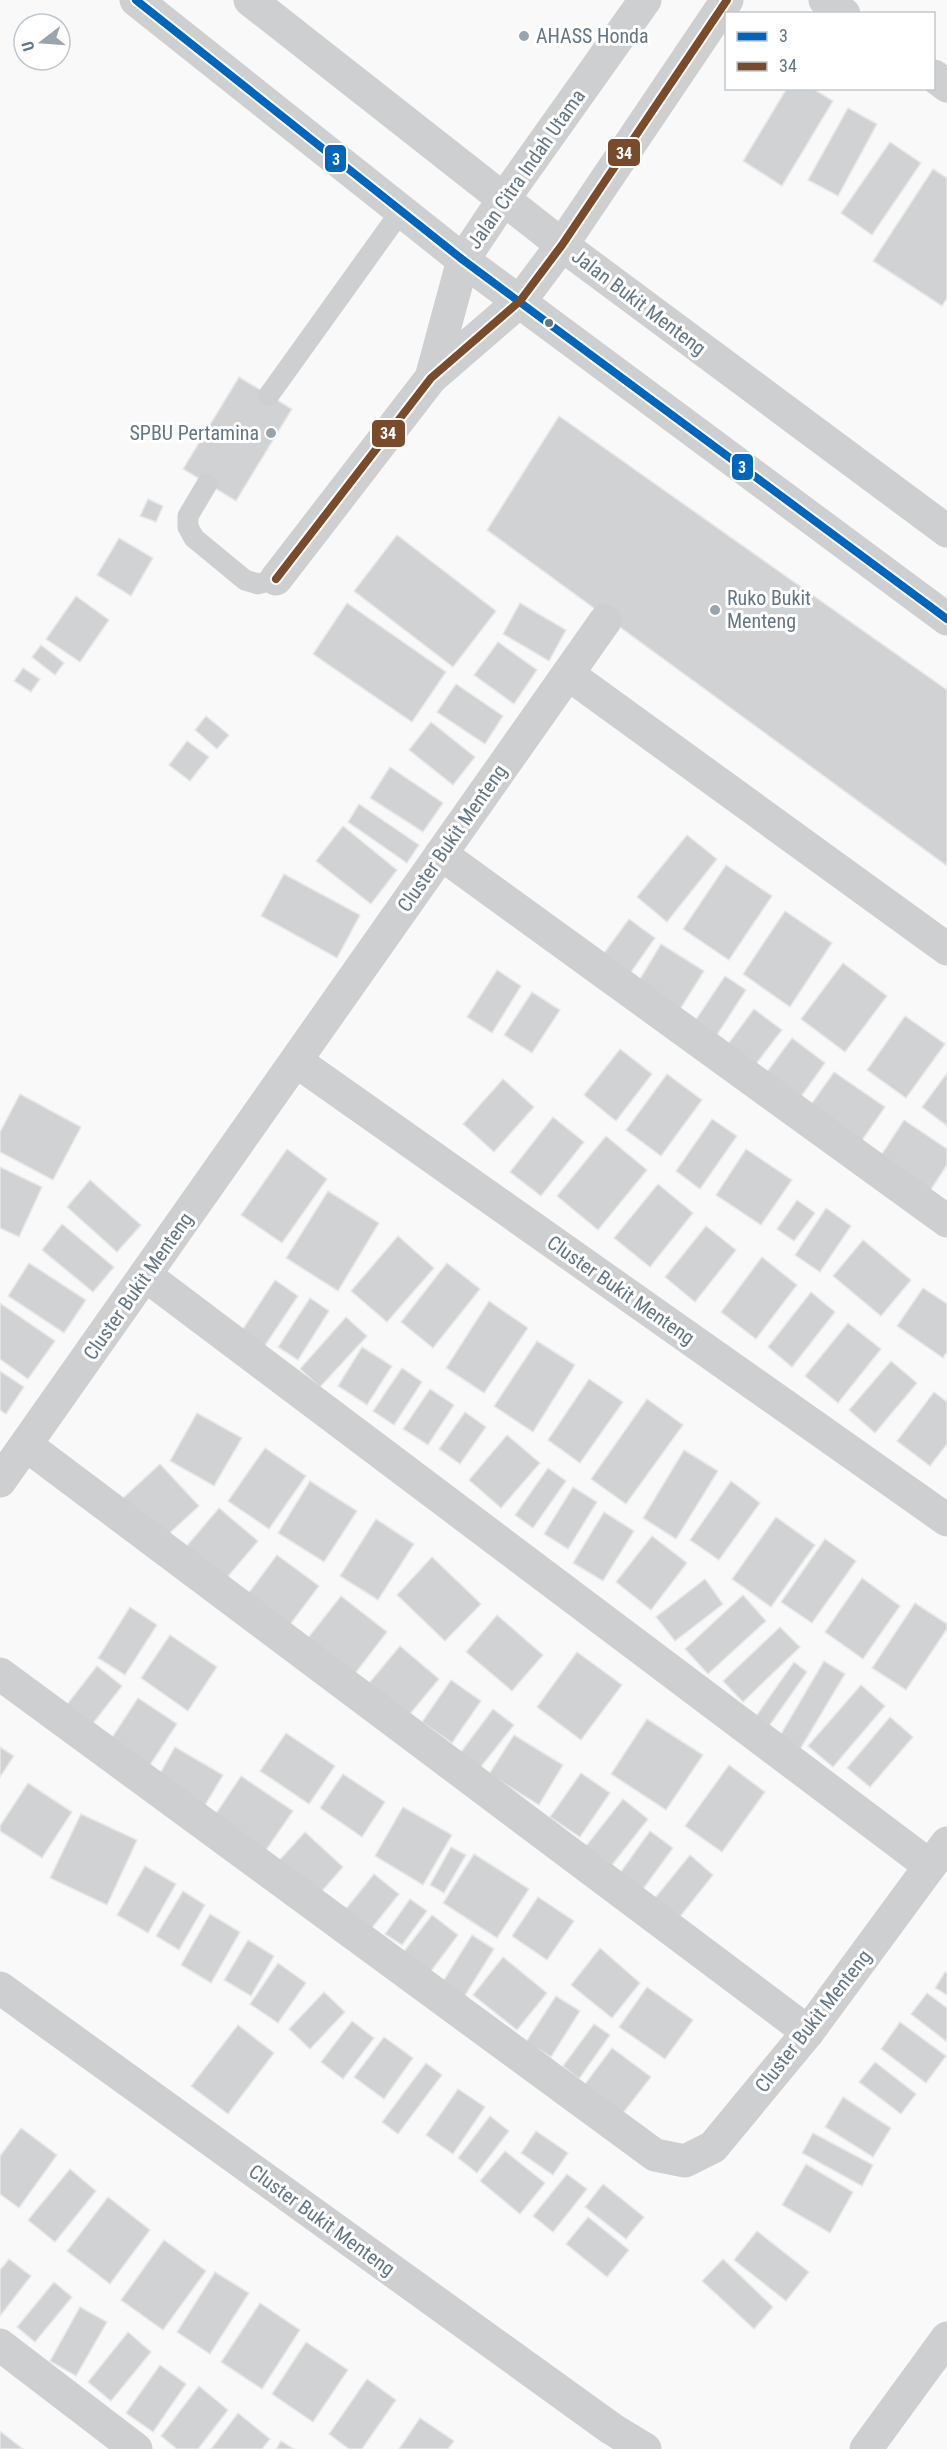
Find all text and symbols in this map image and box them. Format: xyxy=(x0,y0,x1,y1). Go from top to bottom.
north arrow xyxy=(12,12,72,72)
legend xyxy=(725,12,935,90)
place label: AHASS Honda xyxy=(536,24,649,48)
text: 3 xyxy=(779,25,788,46)
marker: AHASS Honda xyxy=(517,29,531,43)
text: U xyxy=(18,39,39,53)
text: 34 xyxy=(779,55,797,76)
street label: Jalan Citra Indah Utama xyxy=(462,85,590,253)
line badge: 34 xyxy=(607,138,641,167)
line badge: 3 xyxy=(324,144,347,173)
text: 34 xyxy=(616,144,632,163)
text: 3 xyxy=(332,150,340,169)
street label: Jalan Bukit Menteng xyxy=(567,244,711,360)
unlabelled marker xyxy=(543,317,555,329)
line badge: 34 xyxy=(371,419,406,448)
place label: SPBU Pertamina xyxy=(129,421,259,445)
text: 34 xyxy=(380,424,396,443)
marker: SPBU Pertamina xyxy=(264,426,278,440)
line badge: 3 xyxy=(731,453,754,481)
text: 3 xyxy=(738,458,746,477)
place label: Ruko Bukit Menteng xyxy=(727,586,811,633)
marker: Ruko Bukit Menteng xyxy=(708,603,722,617)
street label: Cluster Bukit Menteng xyxy=(392,760,512,916)
street label: Cluster Bukit Menteng xyxy=(78,1208,198,1364)
street label: Cluster Bukit Menteng xyxy=(543,1230,699,1350)
street label: Cluster Bukit Menteng xyxy=(750,1945,876,2097)
street label: Cluster Bukit Menteng xyxy=(244,2159,400,2281)

